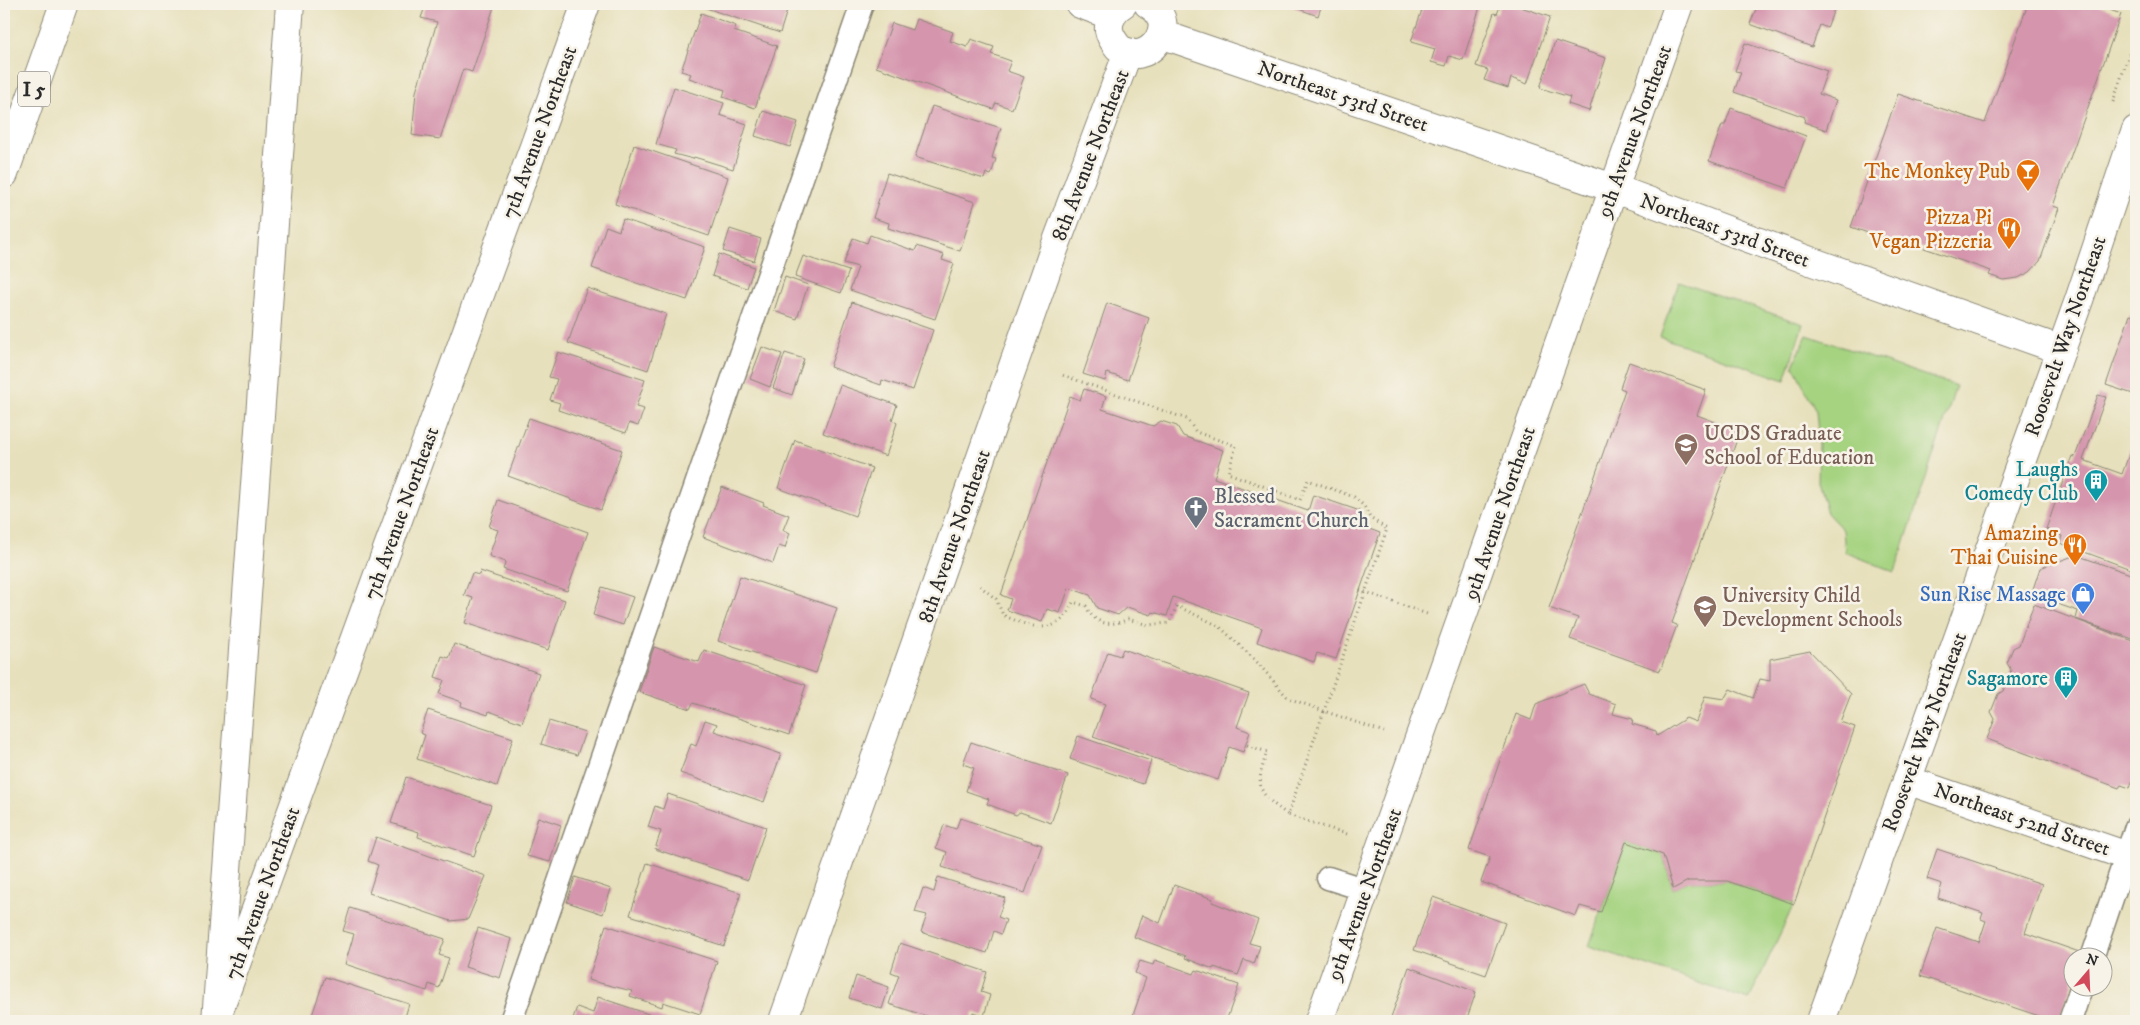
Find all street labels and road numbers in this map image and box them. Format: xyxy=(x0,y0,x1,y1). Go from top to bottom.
street label: 9th Avenue Northeast xyxy=(1591,41,1678,222)
street label: 7th Avenue Northeast xyxy=(497,42,583,222)
street label: Northeast 53rd Street xyxy=(1254,56,1432,138)
street label: 8th Avenue Northeast xyxy=(1046,66,1136,245)
road number: I 5 xyxy=(18,72,50,106)
street label: Northeast 53rd Street xyxy=(1636,188,1813,274)
street label: Roosevelt Way Northeast xyxy=(2019,232,2113,440)
street label: 7th Avenue Northeast xyxy=(359,423,445,603)
street label: 9th Avenue Northeast xyxy=(1458,423,1542,604)
street label: 8th Avenue Northeast xyxy=(913,446,997,626)
street label: Roosevelt Way Northeast xyxy=(1877,629,1973,836)
street label: Northeast 52nd Street xyxy=(1930,778,2113,862)
street label: 7th Avenue Northeast xyxy=(220,803,306,983)
street label: 9th Avenue Northeast xyxy=(1321,804,1408,985)

